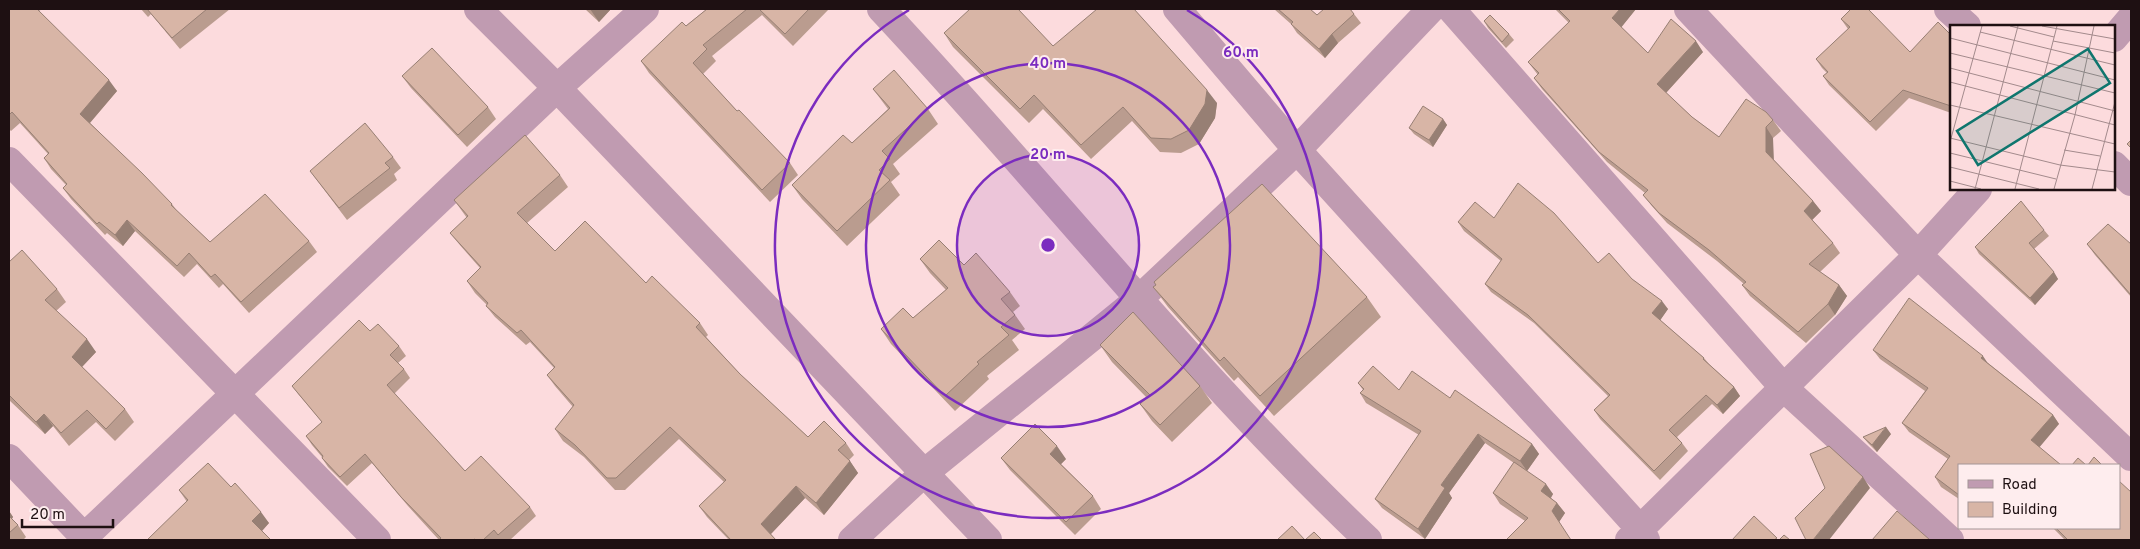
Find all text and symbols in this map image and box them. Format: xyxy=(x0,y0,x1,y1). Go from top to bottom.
inset map xyxy=(1950,25,2115,190)
text: 60 m xyxy=(1223,44,1259,63)
text: 40 m xyxy=(1030,55,1066,74)
text: 20 m xyxy=(1030,146,1066,165)
centre of rings xyxy=(1039,236,1057,254)
legend xyxy=(1958,464,2120,529)
text: Road xyxy=(2002,476,2037,495)
scale bar xyxy=(22,496,114,528)
text: Building xyxy=(2002,501,2057,520)
text: 20 m xyxy=(30,506,65,525)

